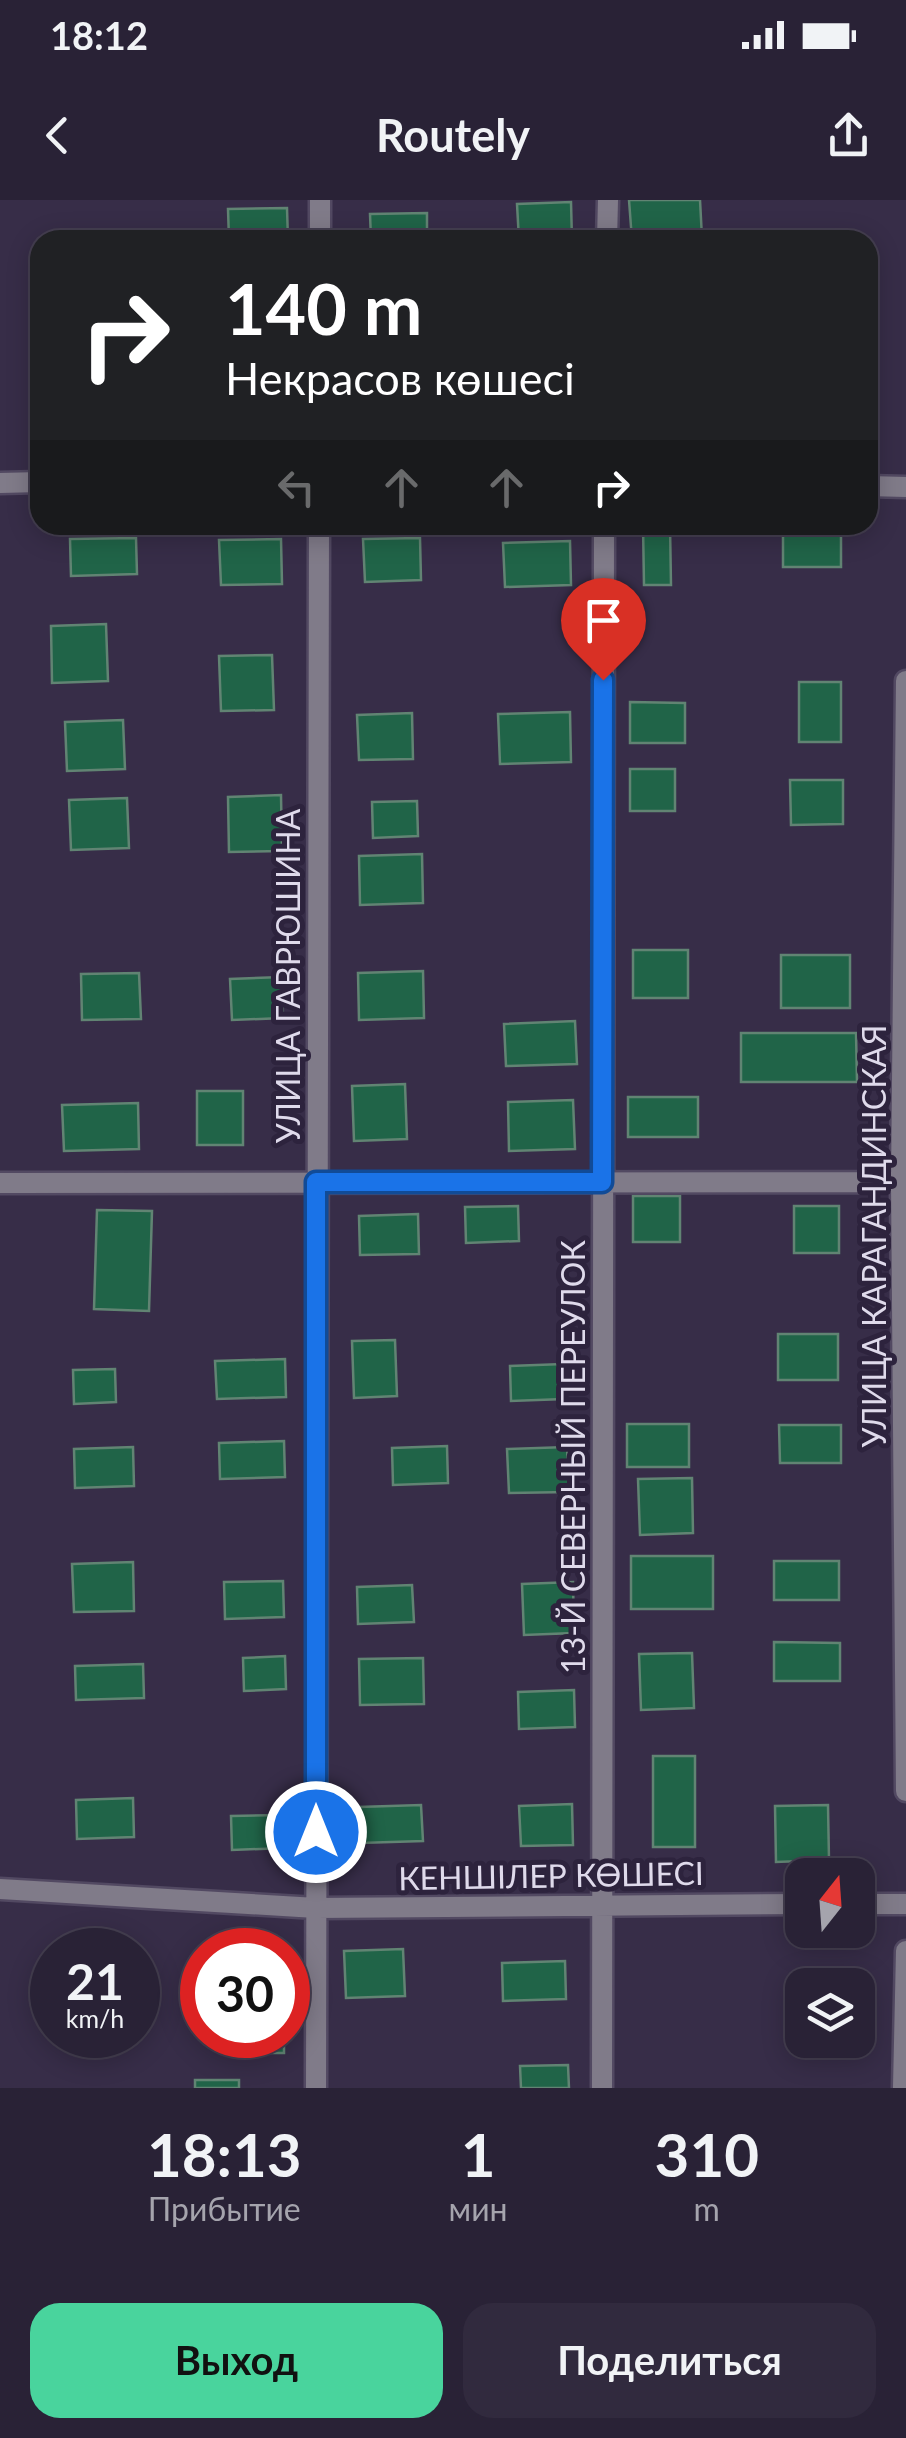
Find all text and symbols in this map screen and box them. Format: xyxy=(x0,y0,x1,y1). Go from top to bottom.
text: 18:12 xyxy=(50,12,148,58)
icon: back xyxy=(30,108,85,163)
text: Routely xyxy=(376,108,530,162)
icon: share xyxy=(821,108,876,163)
text: 140 m xyxy=(225,266,422,350)
icon: right xyxy=(60,270,190,400)
text: Некрасов көшесі xyxy=(225,351,575,405)
icon: left xyxy=(269,460,324,515)
icon: ahead xyxy=(374,460,429,515)
icon: ahead xyxy=(479,460,534,515)
icon: right xyxy=(584,460,639,515)
pin xyxy=(561,578,646,681)
icon: arrive xyxy=(576,593,631,648)
street label: УЛИЦА ГАВРЮШИНА xyxy=(268,808,307,1143)
street label: УЛИЦА КАРАГАНДИНСКАЯ xyxy=(854,1025,893,1447)
street label: 13-Й СЕВЕРНЫЙ ПЕРЕУЛОК xyxy=(553,1240,592,1674)
position arrow xyxy=(264,1780,368,1884)
street label: КЕНШІЛЕР КӨШЕСІ xyxy=(398,1853,704,1897)
north arrow xyxy=(785,1858,875,1948)
map controls xyxy=(785,1858,875,2058)
speed limit sign: 30 xyxy=(180,1928,310,2058)
text: 21 xyxy=(66,1951,124,2011)
button: layers xyxy=(785,1968,875,2058)
text: km/h xyxy=(66,2003,124,2033)
text: 18:13 xyxy=(147,2118,302,2190)
text: 1 xyxy=(461,2118,496,2190)
text: 310 xyxy=(655,2118,759,2190)
text: Прибытие xyxy=(148,2189,301,2228)
text: мин xyxy=(449,2189,508,2228)
text: m xyxy=(694,2189,720,2228)
button: Выход xyxy=(30,2303,443,2418)
button: Поделиться xyxy=(463,2303,876,2418)

